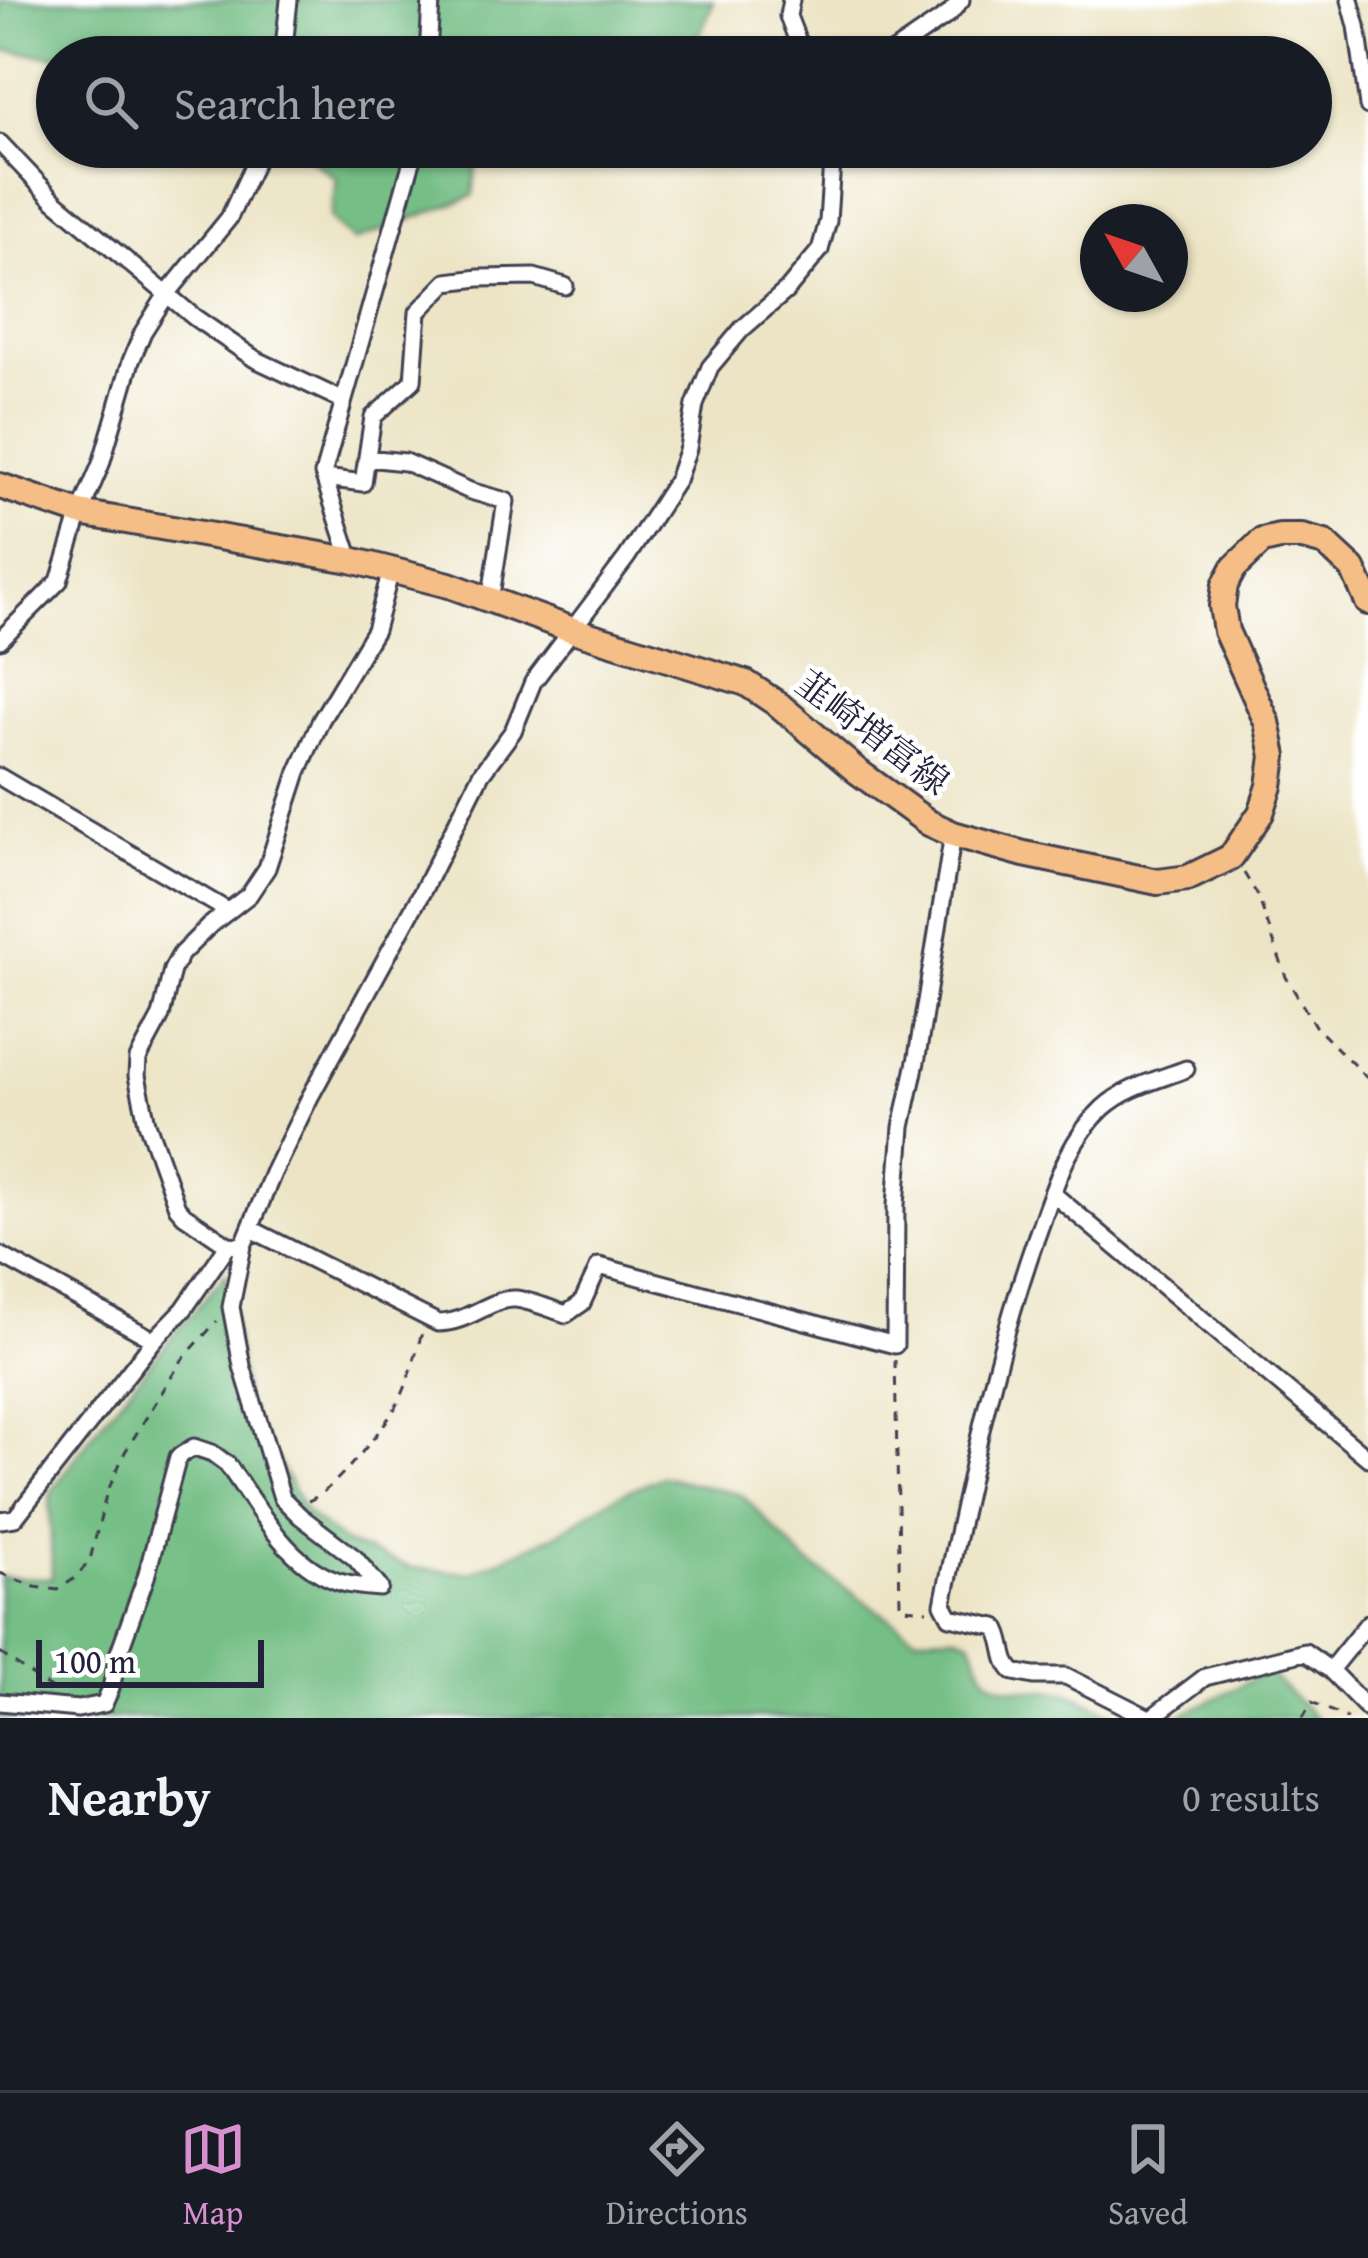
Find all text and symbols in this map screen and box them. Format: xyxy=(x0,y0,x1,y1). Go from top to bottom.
search box xyxy=(36,36,1332,168)
icon: search xyxy=(78,69,144,135)
text: Search here xyxy=(174,70,396,135)
north arrow xyxy=(1080,204,1188,312)
street label: 韮崎増富線 xyxy=(785,656,961,807)
scale bar xyxy=(36,1634,264,1687)
text: 100 m xyxy=(54,1637,136,1685)
text: Nearby xyxy=(48,1759,211,1834)
text: 0 results xyxy=(1182,1768,1320,1825)
tab: Map xyxy=(180,2116,246,2236)
tab: Directions xyxy=(606,2116,748,2236)
tab: Saved xyxy=(1108,2116,1188,2236)

